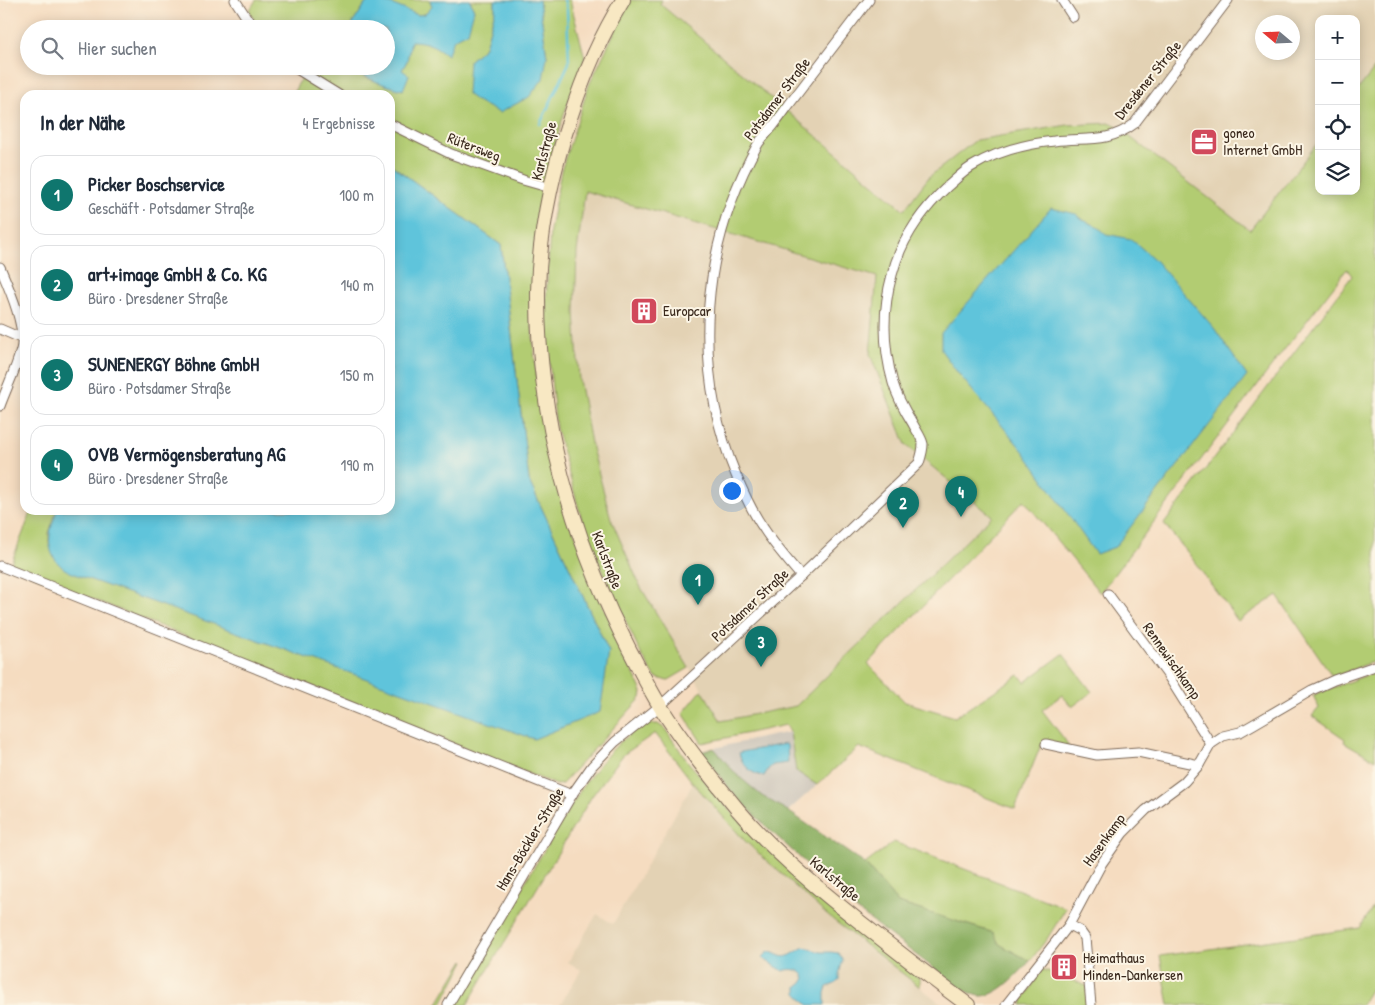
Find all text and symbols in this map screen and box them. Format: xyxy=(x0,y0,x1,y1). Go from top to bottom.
north arrow xyxy=(1255,15,1300,60)
map controls xyxy=(1315,15,1360,195)
button: + xyxy=(1315,15,1360,60)
search box xyxy=(20,20,395,75)
icon: search xyxy=(38,34,66,62)
text: Hier suchen xyxy=(78,35,157,61)
street label: Dresdener Straße xyxy=(1109,36,1186,124)
street label: Potsdamer Straße xyxy=(738,53,815,145)
button: − xyxy=(1315,60,1360,105)
button: locate xyxy=(1315,105,1360,150)
text: In der Nähe xyxy=(40,108,125,137)
text: 4 Ergebnisse xyxy=(303,112,375,134)
street label: Karlstraße xyxy=(526,119,561,183)
place label: goneo Internet GmbH xyxy=(1223,122,1302,160)
street label: Rütersweg xyxy=(445,127,504,166)
office icon: goneo Internet GmbH xyxy=(1189,127,1219,157)
button: layers xyxy=(1315,150,1360,195)
text: Picker Boschservice xyxy=(88,171,225,197)
text: 1 xyxy=(54,184,60,206)
text: 100 m xyxy=(339,184,374,206)
text: Geschäft · Potsdamer Straße xyxy=(88,197,255,219)
text: art+image GmbH & Co. KG xyxy=(88,261,267,287)
text: 2 xyxy=(53,274,61,296)
text: 140 m xyxy=(340,274,374,296)
text: Büro · Dresdener Straße xyxy=(88,287,228,309)
building icon: Europcar xyxy=(629,296,659,326)
place label: Europcar xyxy=(663,300,712,321)
text: SUNENERGY Böhne GmbH xyxy=(88,351,259,377)
text: 3 xyxy=(53,364,61,386)
text: 150 m xyxy=(340,364,374,386)
text: Büro · Potsdamer Straße xyxy=(88,377,231,399)
text: OVB Vermögensberatung AG xyxy=(88,441,285,467)
text: 4 xyxy=(54,454,60,476)
text: 190 m xyxy=(341,454,374,476)
text: Büro · Dresdener Straße xyxy=(88,467,228,489)
pin: 4 xyxy=(945,476,977,517)
your location xyxy=(719,478,745,504)
pin: 2 xyxy=(887,487,919,528)
street label: Karlstraße xyxy=(587,528,628,592)
street label: Potsdamer Straße xyxy=(706,563,793,646)
pin: 1 xyxy=(682,564,714,605)
street label: Rennewischkamp xyxy=(1138,618,1207,704)
pin: 3 xyxy=(745,626,777,667)
street label: Hans-Böckler-Straße xyxy=(491,783,569,894)
street label: Hasenkamp xyxy=(1077,809,1130,870)
street label: Karlstraße xyxy=(806,851,865,906)
place label: Heimathaus Minden-Dankersen xyxy=(1083,947,1183,985)
building icon: Heimathaus Minden-Dankersen xyxy=(1049,952,1079,982)

